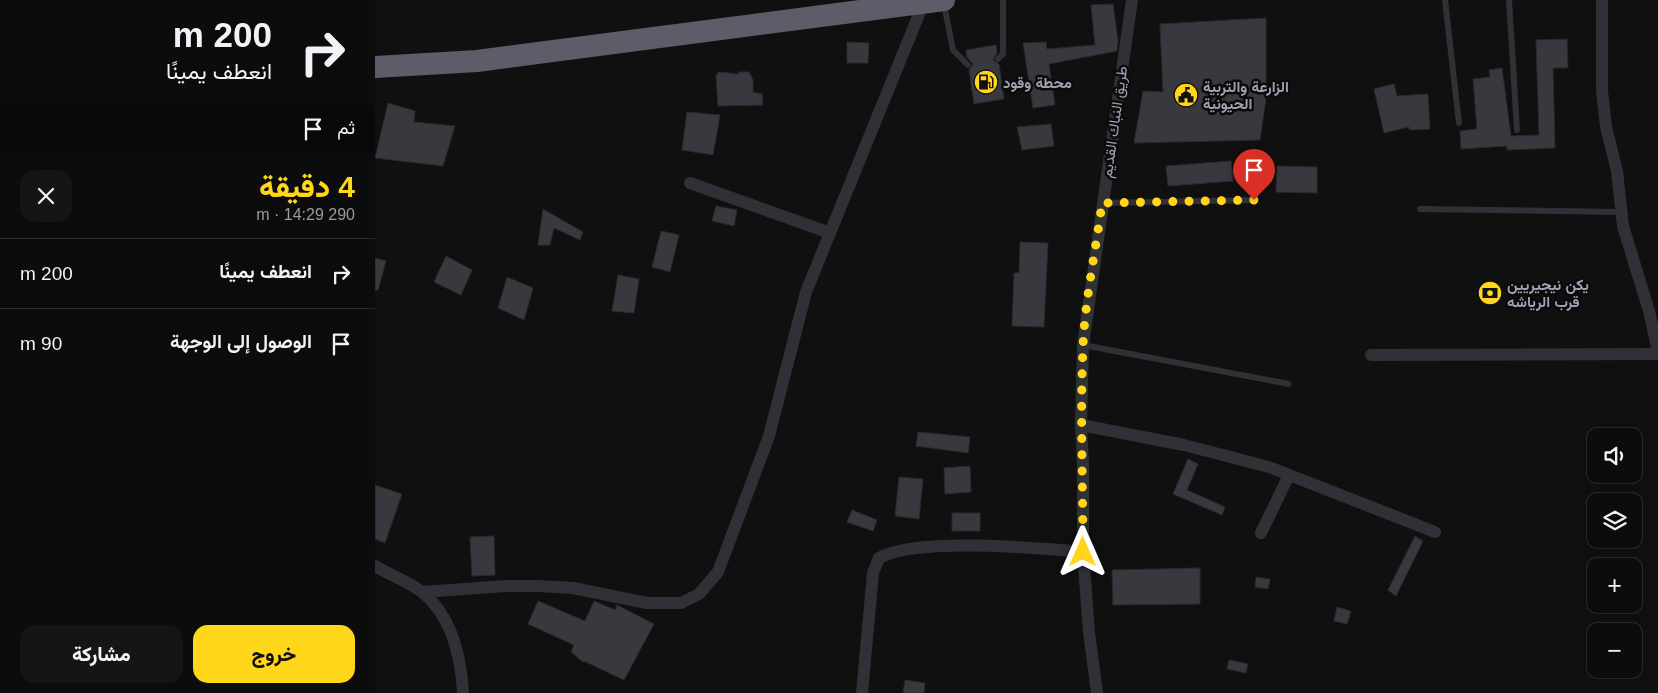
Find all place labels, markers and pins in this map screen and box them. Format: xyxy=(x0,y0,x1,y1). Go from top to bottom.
fuel station icon: محطة وقود xyxy=(973,69,999,95)
place label: محطة وقود xyxy=(1003,74,1072,92)
place label: الزارعة والتربية الحيونية xyxy=(1203,78,1289,113)
public building icon: الزارعة والتربية الحيونية xyxy=(1173,82,1199,108)
pin xyxy=(1233,149,1275,200)
place label: يكن نيجيريين قرب الرياشه xyxy=(1507,276,1589,311)
bank icon: يكن نيجيريين قرب الرياشه xyxy=(1477,280,1503,306)

